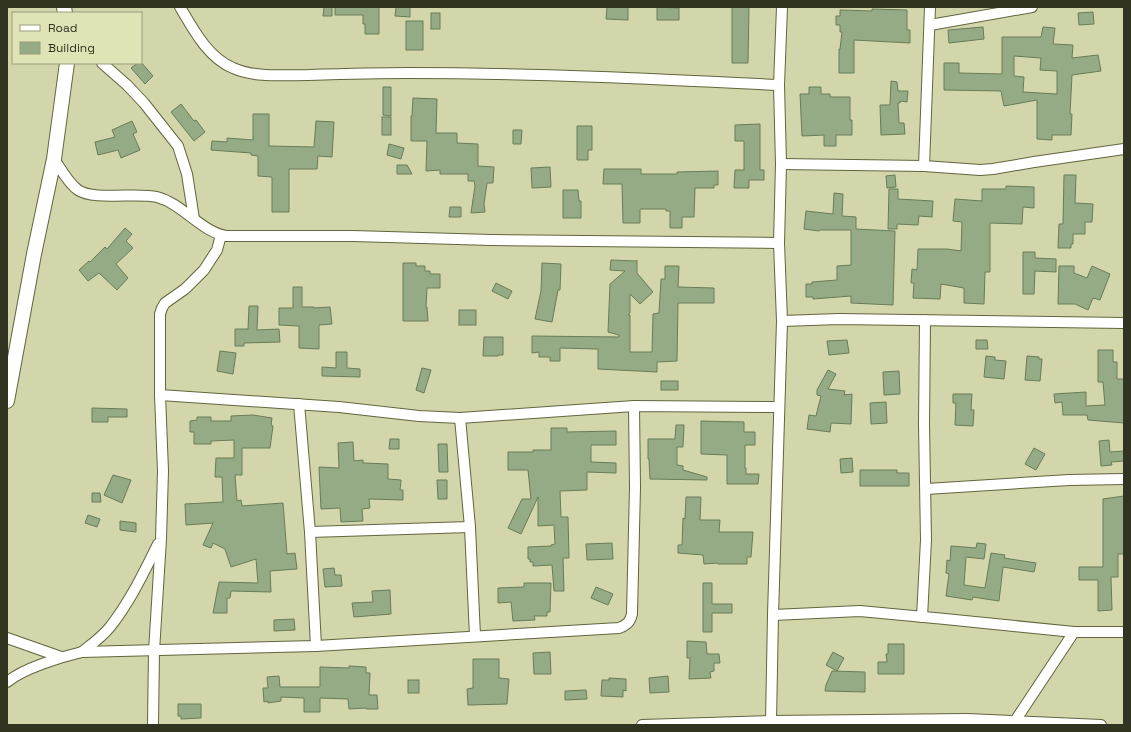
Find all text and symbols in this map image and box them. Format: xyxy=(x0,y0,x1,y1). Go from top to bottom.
legend xyxy=(12,12,142,64)
text: Road xyxy=(48,20,77,36)
text: Building xyxy=(48,40,95,56)

